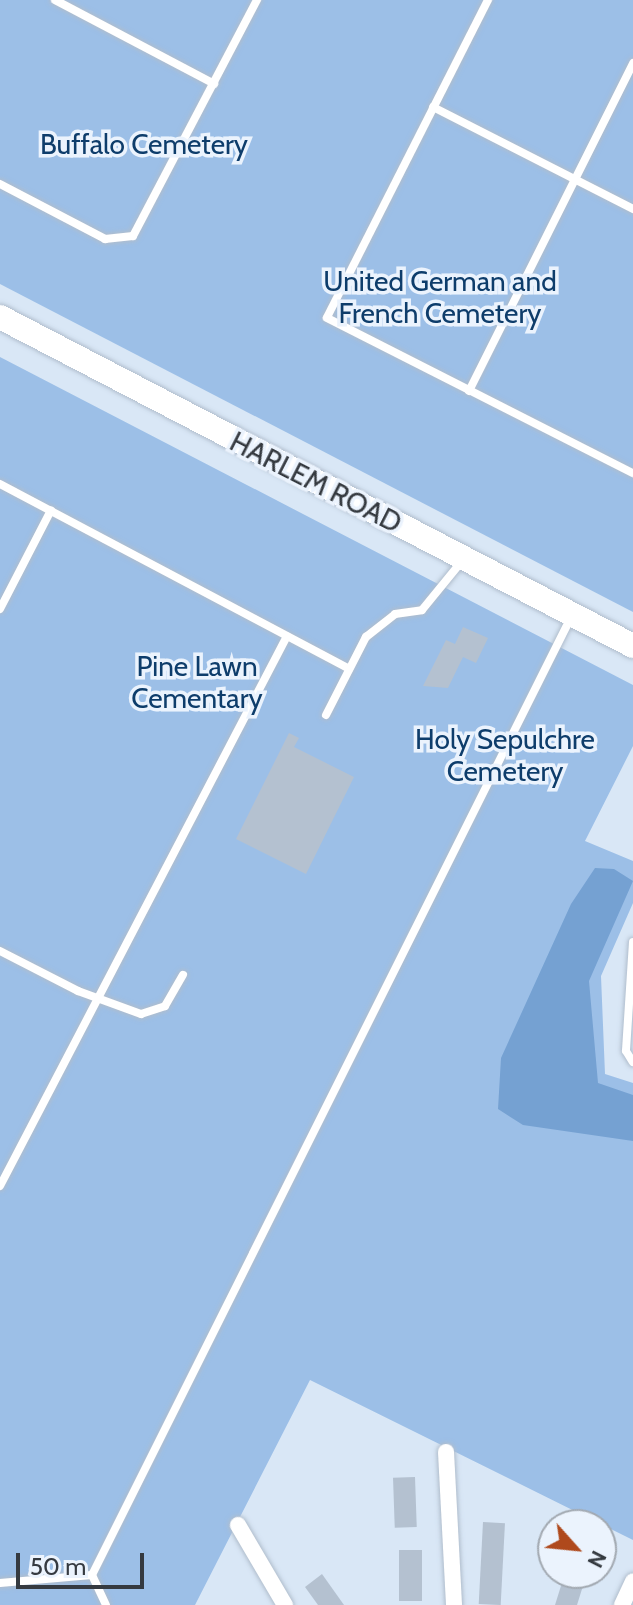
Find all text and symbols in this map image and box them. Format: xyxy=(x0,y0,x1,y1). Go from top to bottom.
park label: Buffalo Cemetery xyxy=(40,127,248,161)
park label: United German and French Cemetery xyxy=(323,264,557,330)
street label: HARLEM ROAD xyxy=(225,424,407,540)
park label: Pine Lawn Cementary xyxy=(131,649,263,715)
park label: Holy Sepulchre Cemetery xyxy=(415,722,595,788)
north arrow xyxy=(537,1509,617,1589)
scale bar xyxy=(20,1537,148,1587)
text: N xyxy=(581,1546,613,1572)
text: 50 m xyxy=(30,1552,86,1581)

